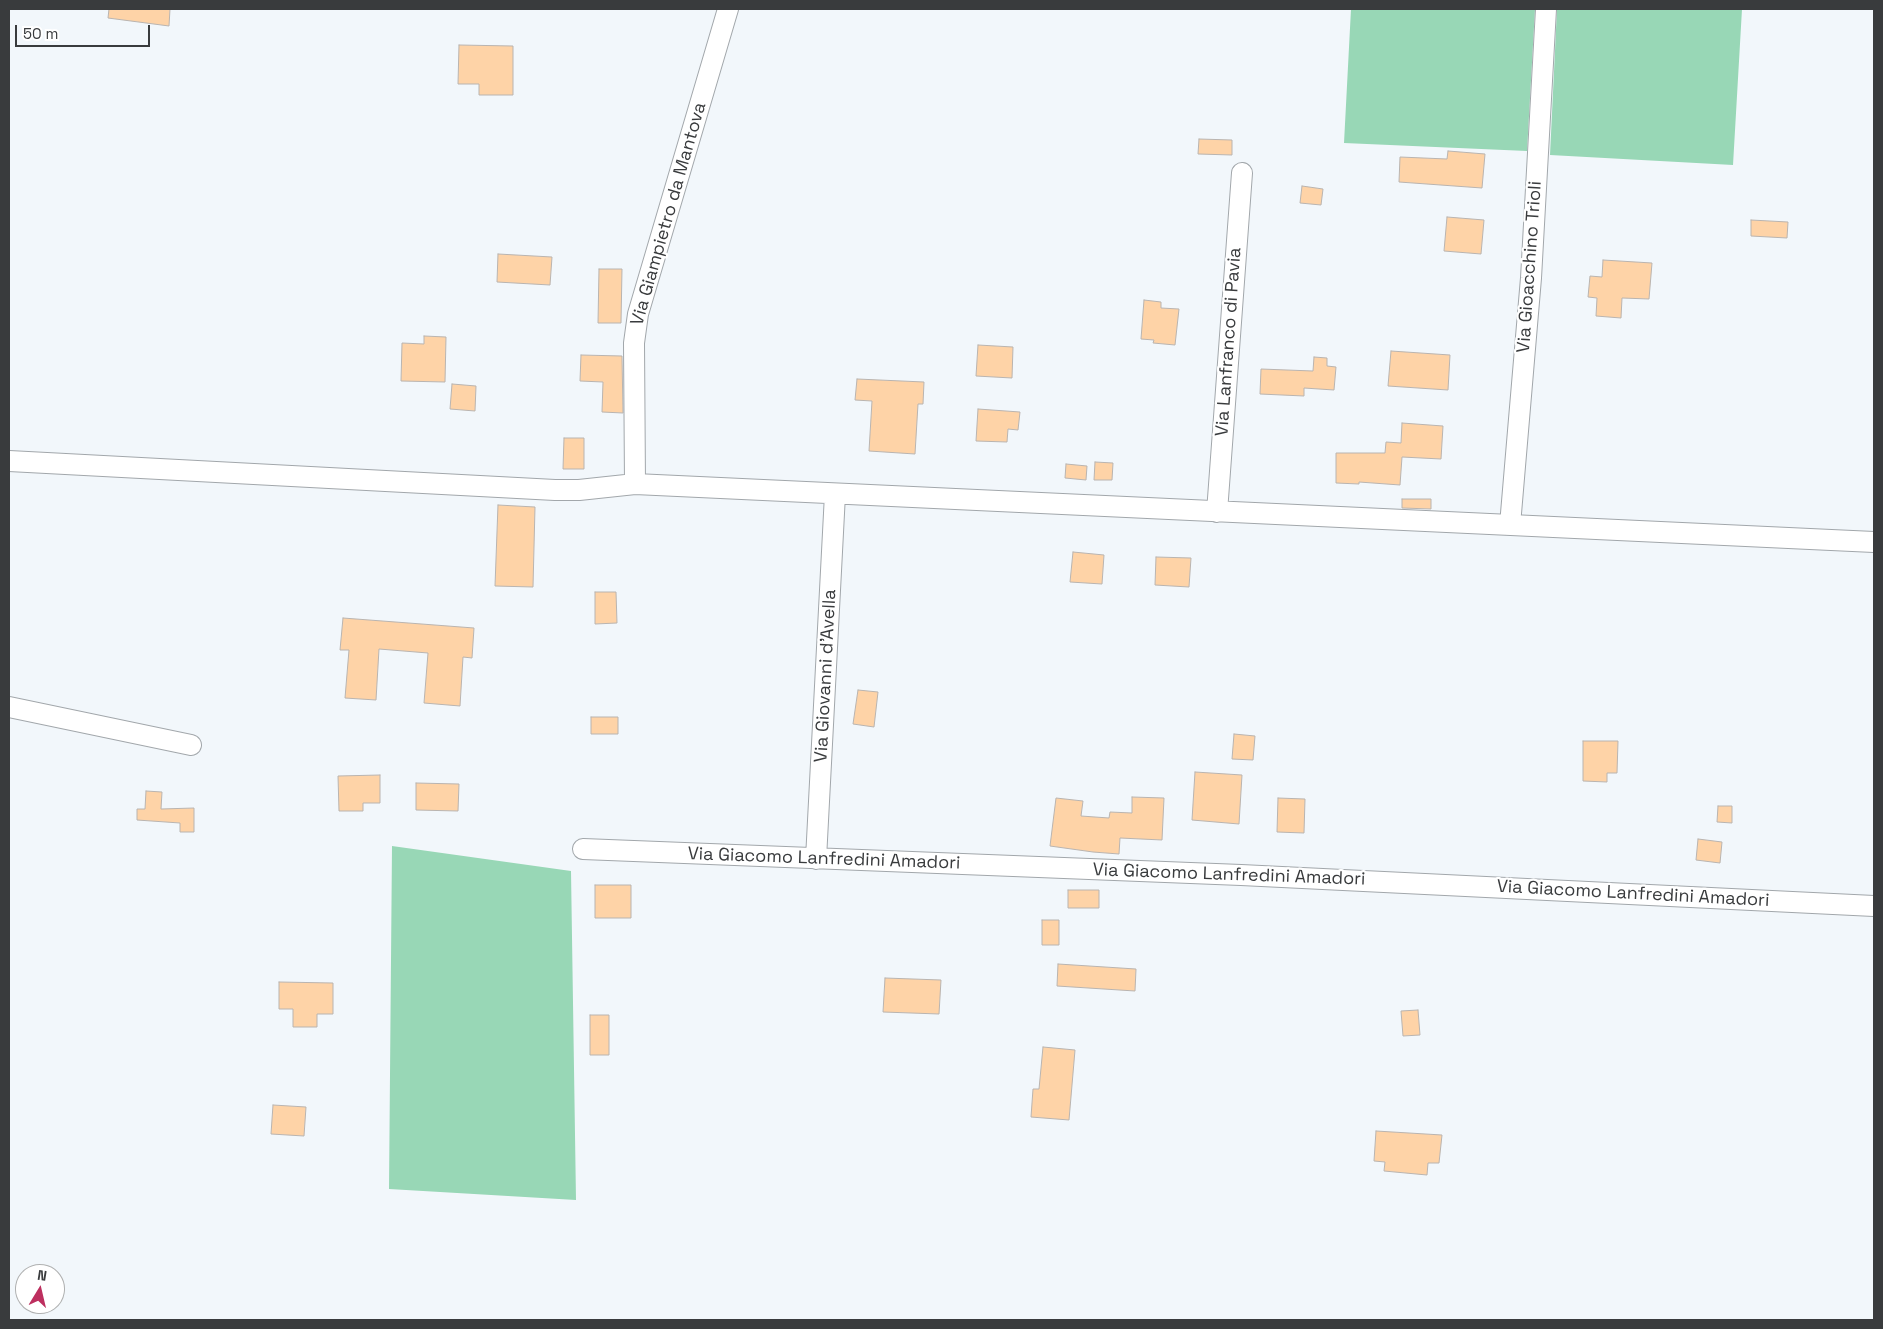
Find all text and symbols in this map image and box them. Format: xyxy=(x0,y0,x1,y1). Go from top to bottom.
scale bar xyxy=(18,15,152,47)
text: 50 m xyxy=(23,24,58,43)
street label: Via Giampietro da Mantova xyxy=(627,100,711,328)
street label: Via Gioacchino Trioli xyxy=(1513,180,1547,354)
street label: Via Lanfranco di Pavia xyxy=(1212,247,1246,437)
street label: Via Giovanni d'Avella xyxy=(811,589,841,763)
street label: Via Giacomo Lanfredini Amadori xyxy=(687,843,961,875)
street label: Via Giacomo Lanfredini Amadori xyxy=(1092,859,1366,891)
street label: Via Giacomo Lanfredini Amadori xyxy=(1496,876,1770,912)
north arrow xyxy=(15,1264,65,1314)
text: N xyxy=(36,1266,48,1285)

